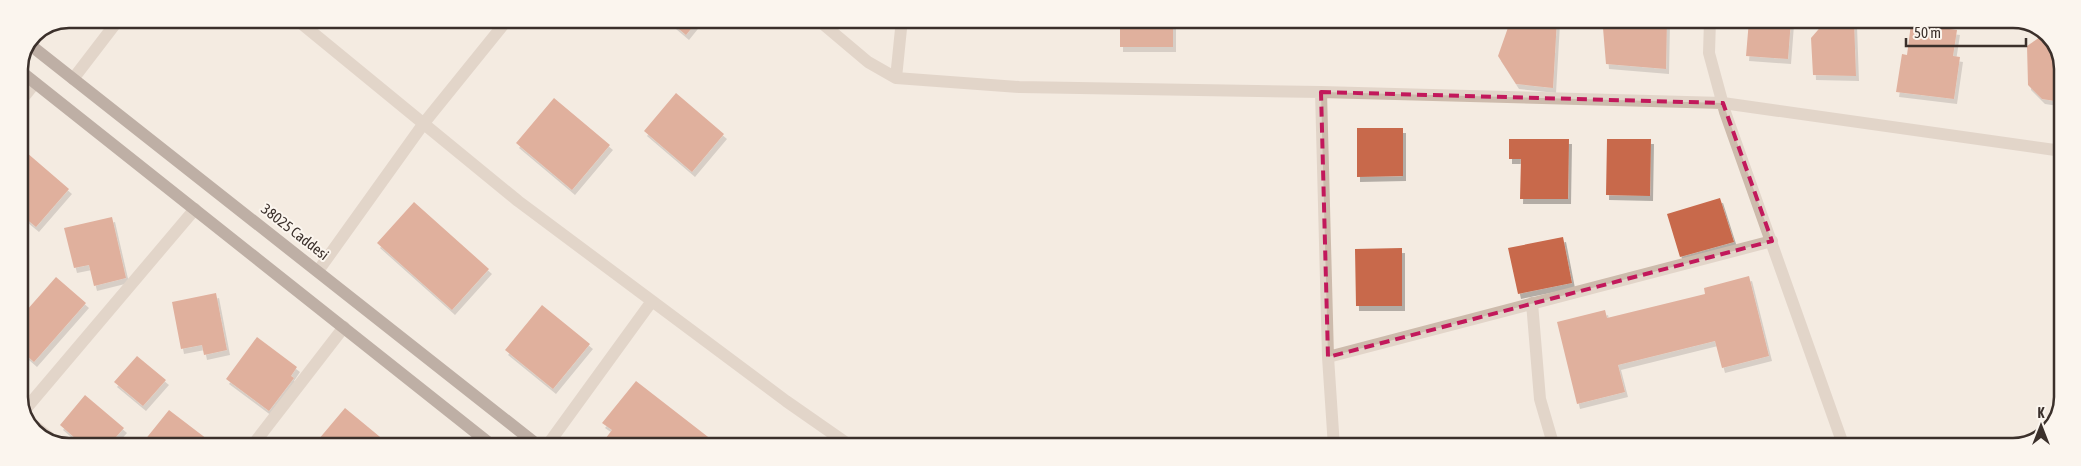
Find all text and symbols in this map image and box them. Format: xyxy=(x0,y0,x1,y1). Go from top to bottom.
scale bar xyxy=(1906,15,2026,47)
text: 50 m xyxy=(1914,24,1941,41)
street label: 38025 Caddesi xyxy=(258,200,332,263)
north arrow xyxy=(2016,401,2066,451)
text: K xyxy=(2038,405,2045,421)

